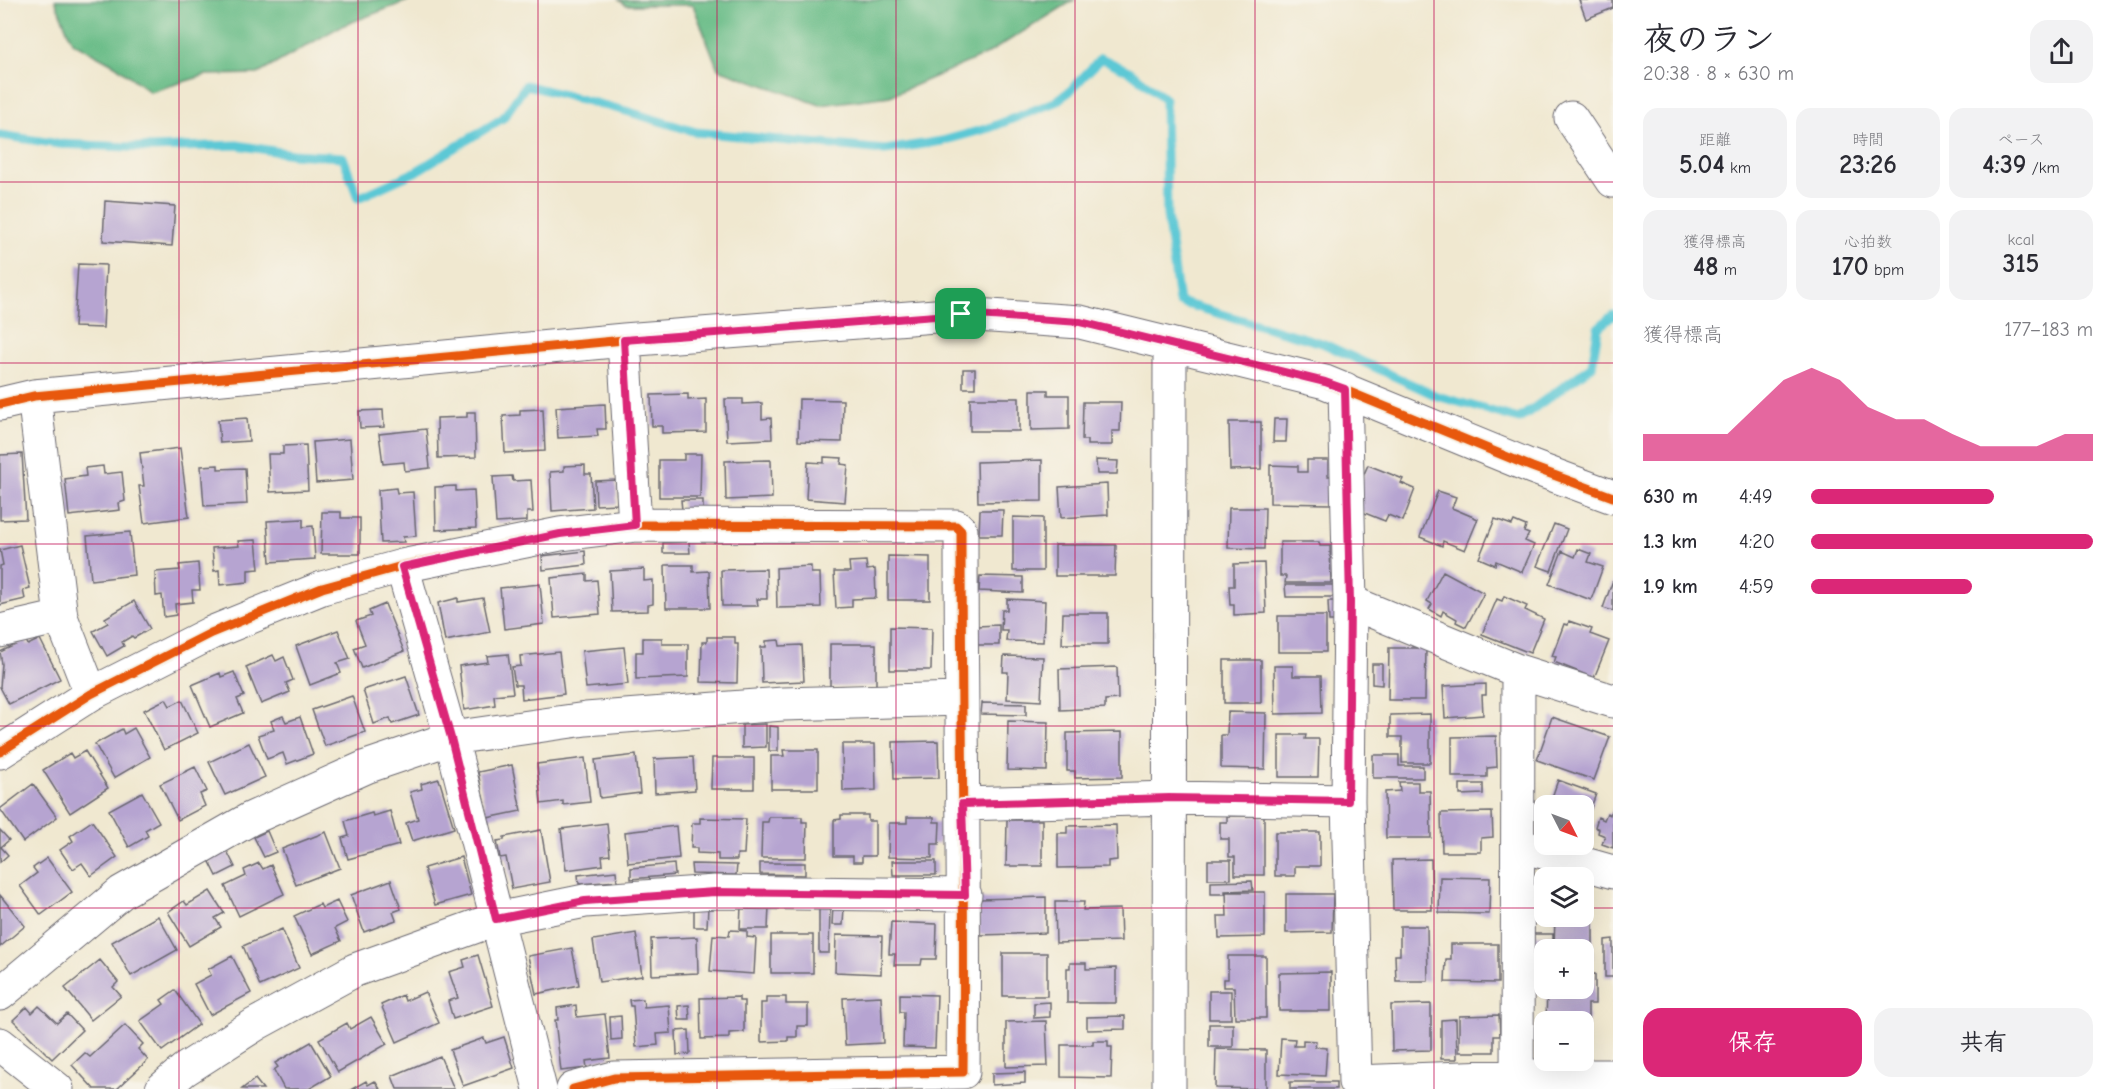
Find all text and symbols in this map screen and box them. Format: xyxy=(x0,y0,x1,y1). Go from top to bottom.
text: 夜のラン xyxy=(1643,20,1775,58)
button: share xyxy=(2030,20,2093,83)
text: 20:38 · 8 × 630 m xyxy=(1643,62,1794,85)
text: 距離 xyxy=(1699,131,1731,149)
text: 時間 xyxy=(1852,131,1884,149)
text: ペース xyxy=(1997,131,2045,149)
text: 5.04 xyxy=(1679,150,1725,180)
text: 23:26 xyxy=(1839,150,1897,180)
text: 4:39 xyxy=(1982,150,2026,180)
text: km xyxy=(1725,159,1751,177)
text: /km xyxy=(2026,159,2060,177)
text: kcal xyxy=(2008,231,2034,249)
text: 獲得標高 xyxy=(1683,233,1747,251)
text: 心拍数 xyxy=(1844,233,1892,251)
text: 315 xyxy=(2003,249,2039,279)
text: 48 xyxy=(1693,252,1718,282)
text: 170 xyxy=(1832,252,1869,282)
text: m xyxy=(1718,261,1737,279)
text: bpm xyxy=(1869,261,1904,279)
pin xyxy=(935,288,986,339)
icon: arrive xyxy=(944,297,977,330)
text: 177–183 m xyxy=(2004,318,2093,341)
text: 獲得標高 xyxy=(1643,323,1723,346)
text: 630 m xyxy=(1643,485,1698,508)
text: 4:49 xyxy=(1739,485,1773,508)
text: 1.3 km xyxy=(1643,530,1697,553)
text: 4:20 xyxy=(1739,530,1775,553)
text: 1.9 km xyxy=(1643,575,1698,598)
text: 4:59 xyxy=(1739,575,1774,598)
north arrow xyxy=(1534,795,1594,855)
map controls xyxy=(1534,795,1594,1071)
button: layers xyxy=(1534,867,1594,927)
button: + xyxy=(1534,939,1594,999)
button: 保存 xyxy=(1643,1008,1862,1077)
button: 共有 xyxy=(1874,1008,2093,1077)
button: − xyxy=(1534,1011,1594,1071)

